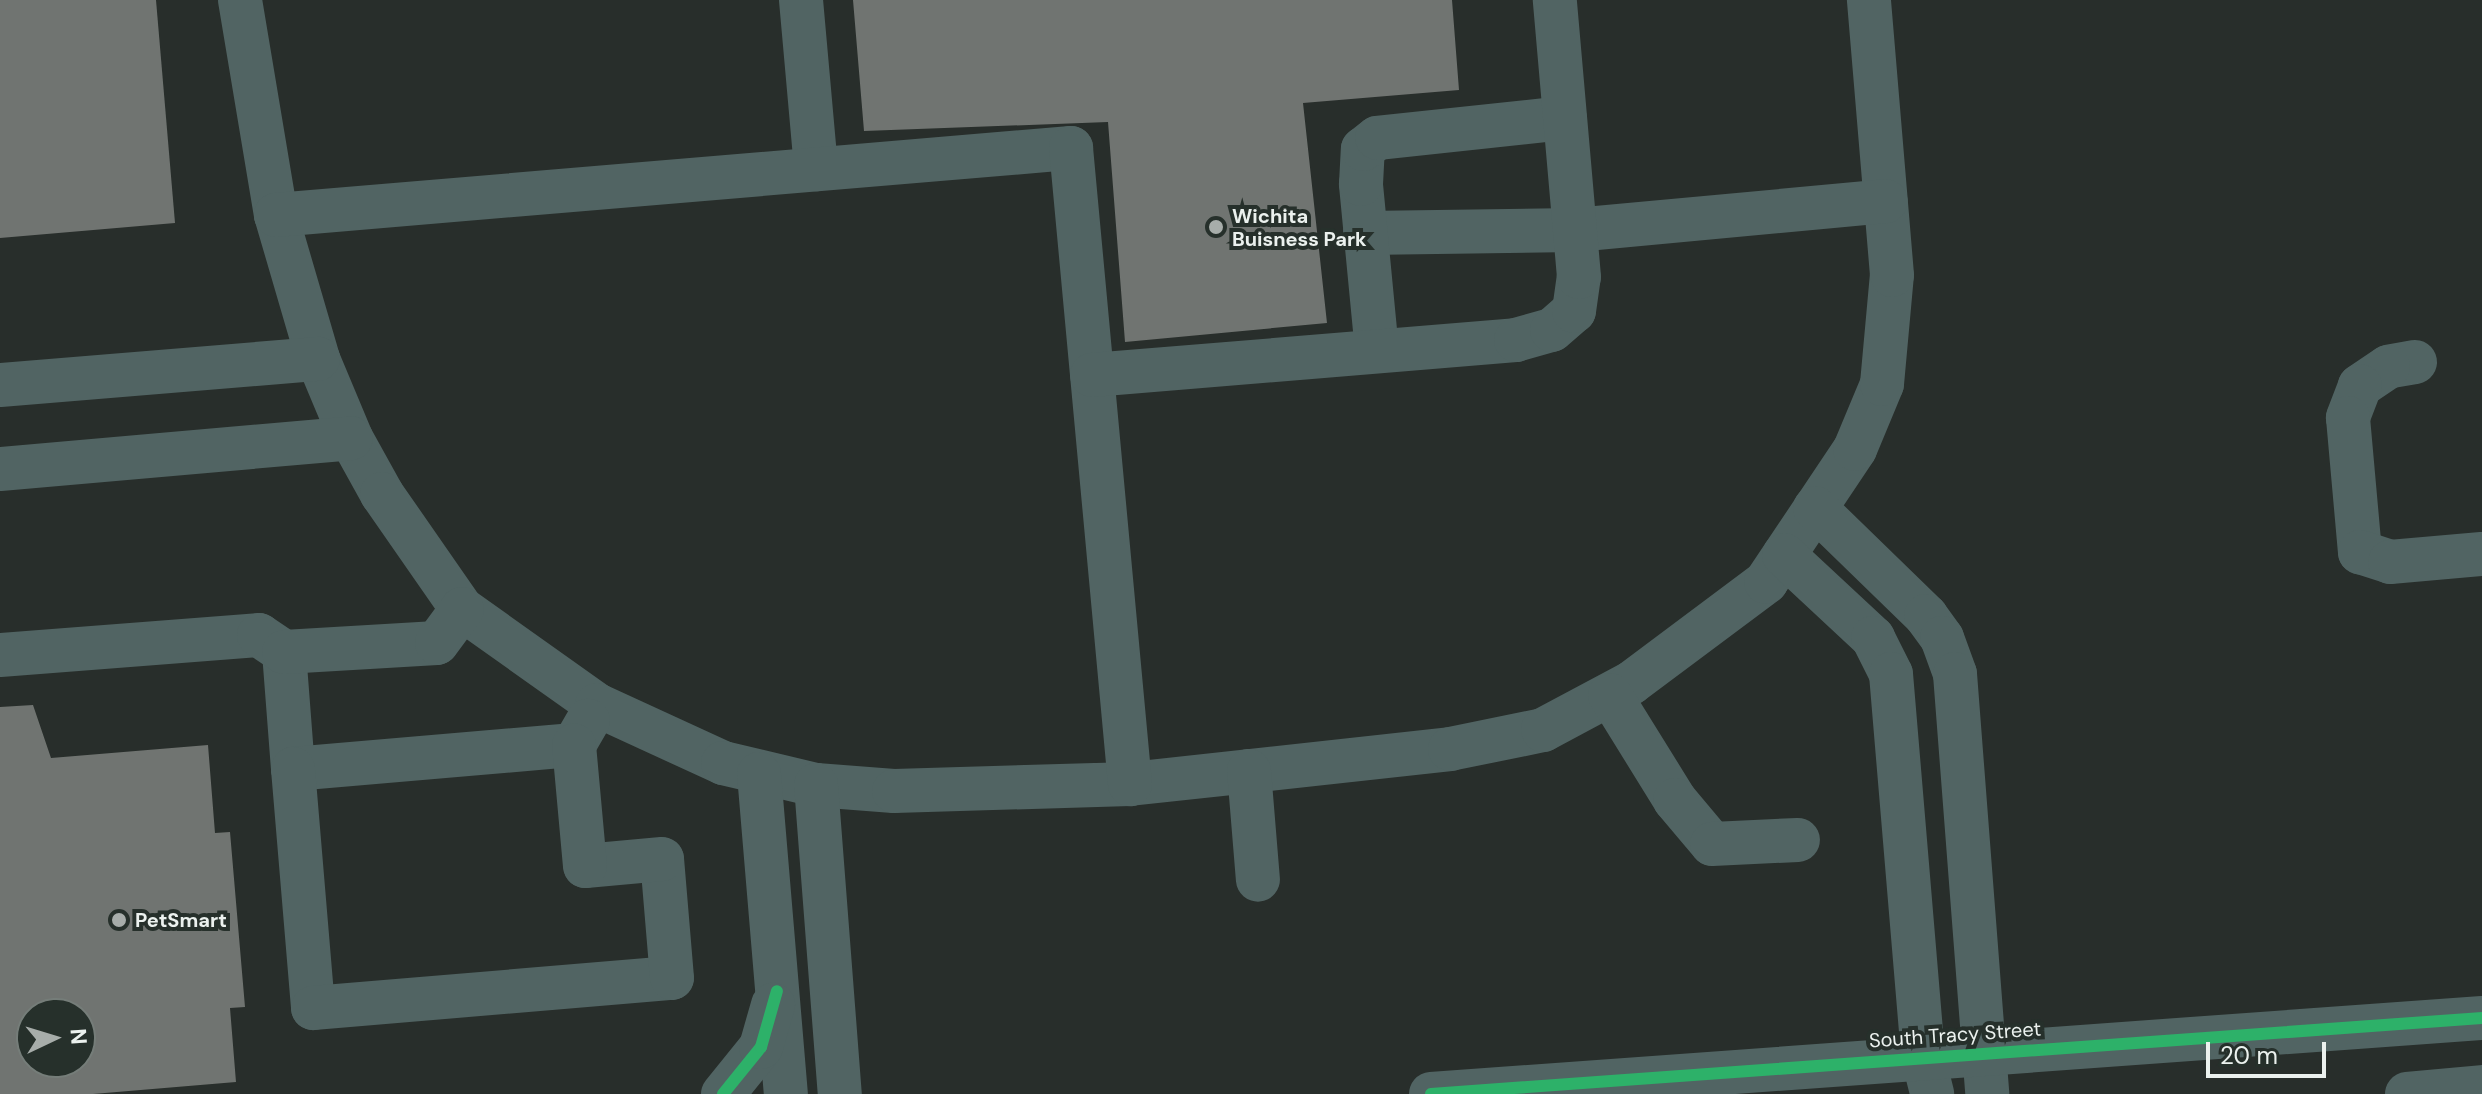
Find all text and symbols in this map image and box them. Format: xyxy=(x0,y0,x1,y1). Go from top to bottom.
place label: Wichita Buisness Park xyxy=(1232,204,1367,251)
marker: Wichita Buisness Park xyxy=(1207,218,1225,236)
place label: PetSmart xyxy=(135,908,227,932)
marker: PetSmart xyxy=(110,911,128,929)
north arrow xyxy=(16,998,96,1078)
street label: South Tracy Street xyxy=(1868,1017,2042,1053)
scale bar xyxy=(2210,1026,2330,1076)
text: N xyxy=(63,1027,93,1045)
text: 20 m xyxy=(2220,1040,2278,1071)

